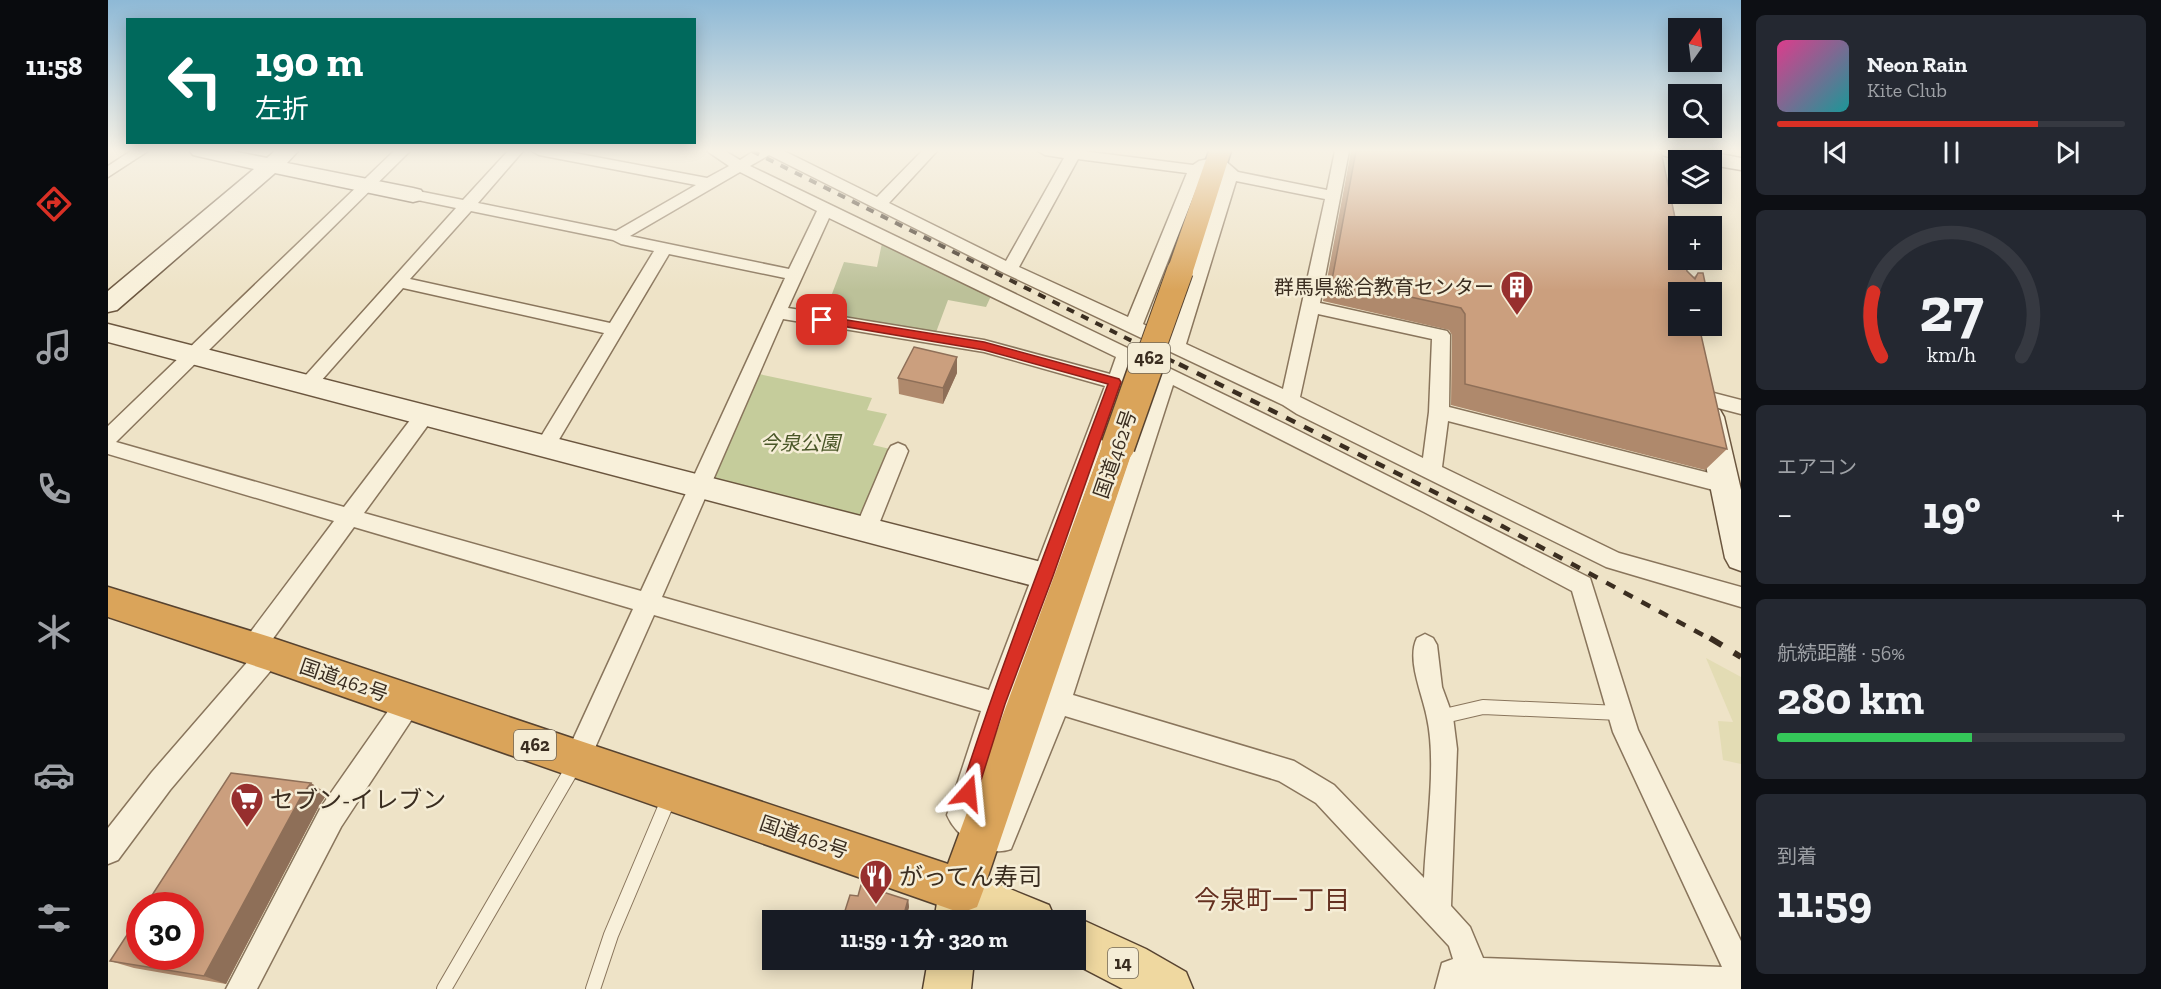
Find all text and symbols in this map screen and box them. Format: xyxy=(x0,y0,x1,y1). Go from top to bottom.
north arrow xyxy=(1668,18,1722,72)
map controls xyxy=(1668,18,1722,336)
text: 190 m xyxy=(255,36,363,87)
icon: left xyxy=(156,42,234,120)
text: 11:58 xyxy=(25,50,83,82)
text: Neon Rain xyxy=(1867,51,1967,78)
text: Kite Club xyxy=(1867,78,1947,102)
button: search xyxy=(1668,84,1722,138)
text: 左折 xyxy=(255,93,309,125)
icon: previous xyxy=(1819,136,1852,169)
icon: pause xyxy=(1935,136,1968,169)
icon: next xyxy=(2051,136,2084,169)
button: layers xyxy=(1668,150,1722,204)
icon: directions xyxy=(33,183,75,225)
button: + xyxy=(1668,216,1722,270)
building icon: 群馬県総合教育センター xyxy=(1499,269,1535,316)
text: 27 xyxy=(1919,272,1983,347)
place label: 群馬県総合教育センター xyxy=(1274,275,1494,299)
button: − xyxy=(1668,282,1722,336)
pin xyxy=(796,294,847,345)
icon: arrive xyxy=(805,303,838,336)
icon: music xyxy=(33,326,75,368)
text: km/h xyxy=(1927,342,1975,367)
road number: 462 xyxy=(1128,343,1170,373)
street label: 国道462号 xyxy=(1089,407,1141,501)
park label: 今泉公園 xyxy=(760,431,843,455)
text: エアコン xyxy=(1777,455,1857,479)
icon: phone xyxy=(33,468,75,510)
text: 19° xyxy=(1923,486,1981,540)
text: − xyxy=(1777,494,1792,533)
text: + xyxy=(2111,494,2125,533)
icon: climate xyxy=(33,611,75,653)
text: 航続距離 · 56% xyxy=(1777,641,1905,665)
street label: 国道462号 xyxy=(297,654,391,706)
text: 280 km xyxy=(1777,672,1924,726)
road number: 462 xyxy=(514,730,556,760)
icon: car xyxy=(33,754,75,796)
position arrow xyxy=(936,761,1000,825)
supermarket icon: セブン-イレブン xyxy=(229,781,265,828)
place label: セブン-イレブン xyxy=(270,785,446,814)
street label: 国道462号 xyxy=(757,811,851,863)
text: 到着 xyxy=(1777,844,1817,868)
restaurant icon: がってん寿司 xyxy=(858,858,894,905)
place label: がってん寿司 xyxy=(899,862,1042,891)
text: 11:59 xyxy=(1777,875,1872,929)
district label: 今泉町一丁目 xyxy=(1194,884,1350,916)
speed limit sign: 30 xyxy=(126,892,204,970)
icon: filters xyxy=(33,897,75,939)
text: 11:59 · 1 分 · 320 m xyxy=(840,926,1008,953)
road number: 14 xyxy=(1108,948,1138,978)

